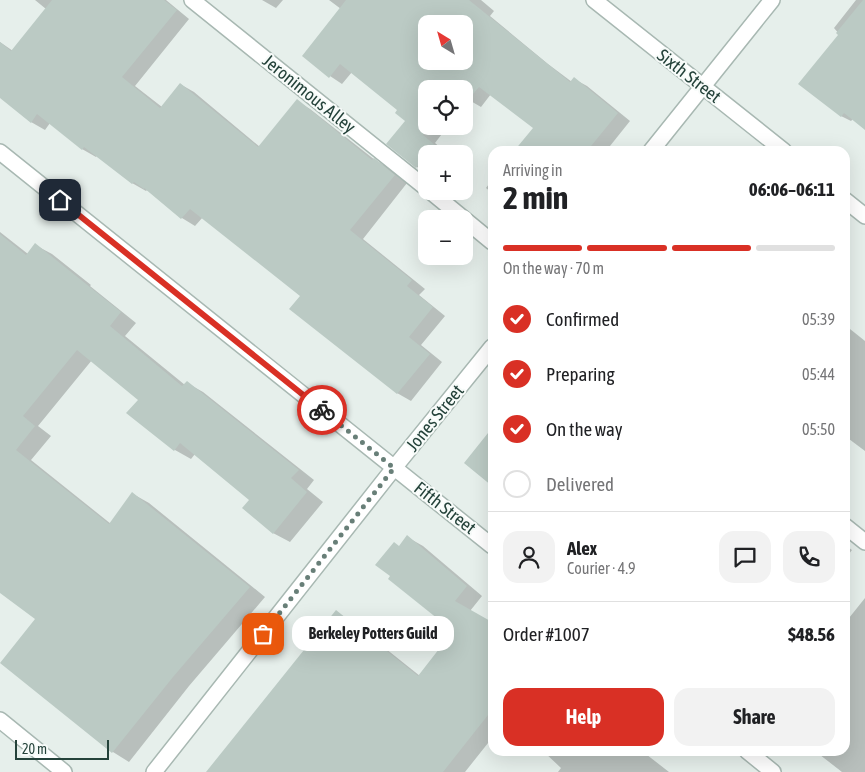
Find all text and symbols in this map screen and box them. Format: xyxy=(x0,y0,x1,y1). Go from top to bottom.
north arrow xyxy=(418,15,472,70)
map controls xyxy=(418,15,473,265)
street label: Sixth Street xyxy=(653,44,725,107)
street label: Jeronimous Alley xyxy=(259,50,360,137)
button: locate xyxy=(418,80,473,135)
button: + xyxy=(418,145,473,200)
text: Arriving in xyxy=(503,161,563,179)
text: 06:06–06:11 xyxy=(749,178,835,200)
pin xyxy=(39,179,81,221)
text: 2 min xyxy=(503,179,568,216)
icon: home xyxy=(46,186,74,214)
button: − xyxy=(418,210,473,265)
text: On the way · 70 m xyxy=(503,259,604,277)
icon: check xyxy=(503,305,531,333)
text: Confirmed xyxy=(546,308,619,330)
text: 05:39 xyxy=(802,310,835,328)
icon: check xyxy=(503,360,531,388)
text: Preparing xyxy=(546,363,615,385)
text: 05:44 xyxy=(802,365,835,383)
street label: Jones Street xyxy=(401,380,468,455)
courier xyxy=(297,385,347,435)
icon: bike xyxy=(308,396,336,424)
icon: check xyxy=(503,415,531,443)
text: On the way xyxy=(546,418,623,440)
text: 05:50 xyxy=(802,420,835,438)
text: Delivered xyxy=(546,473,614,495)
street label: Fifth Street xyxy=(410,477,480,538)
button: person xyxy=(503,531,555,583)
button: chat xyxy=(719,531,771,583)
button: phone xyxy=(783,531,835,583)
text: Alex xyxy=(567,537,597,559)
text: Courier · 4.9 xyxy=(567,559,636,577)
pin xyxy=(242,613,284,655)
callout: Berkeley Potters Guild xyxy=(293,616,456,652)
icon: bag xyxy=(249,620,277,648)
text: Order #1007 xyxy=(503,623,590,645)
text: $48.56 xyxy=(788,623,835,645)
text: Berkeley Potters Guild xyxy=(308,624,438,642)
button: Help xyxy=(503,688,664,746)
button: Share xyxy=(674,688,835,746)
scale bar xyxy=(15,737,109,760)
text: 20 m xyxy=(22,741,47,757)

